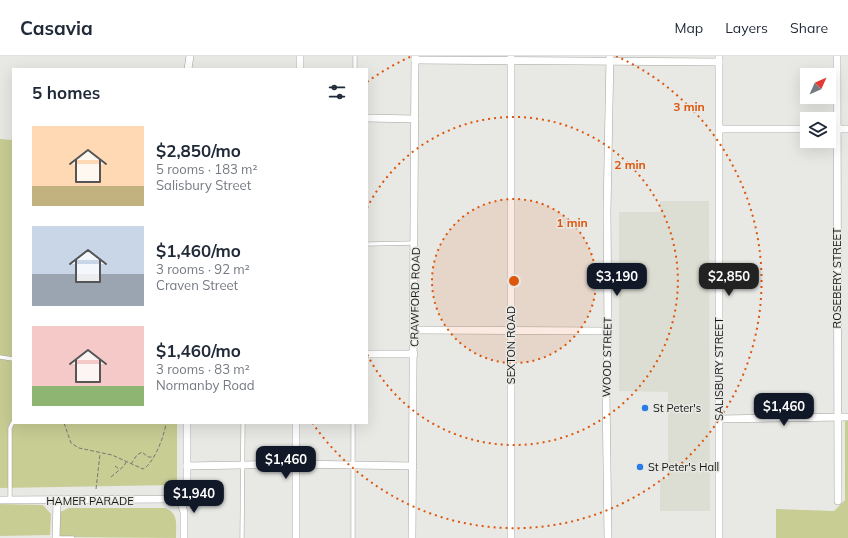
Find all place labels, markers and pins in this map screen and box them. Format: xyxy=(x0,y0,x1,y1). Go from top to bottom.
pin: $3,190 xyxy=(584,263,650,297)
pin: $2,850 xyxy=(696,263,762,297)
centre of rings xyxy=(507,274,521,288)
pin: $1,460 xyxy=(751,393,817,427)
place label: St Peter's xyxy=(653,401,701,415)
marker: St Peter's xyxy=(640,403,650,413)
pin: $1,460 xyxy=(253,446,319,480)
place label: St Peter's Hall xyxy=(648,460,719,474)
marker: St Peter's Hall xyxy=(635,462,645,472)
pin: $1,940 xyxy=(161,480,227,514)

